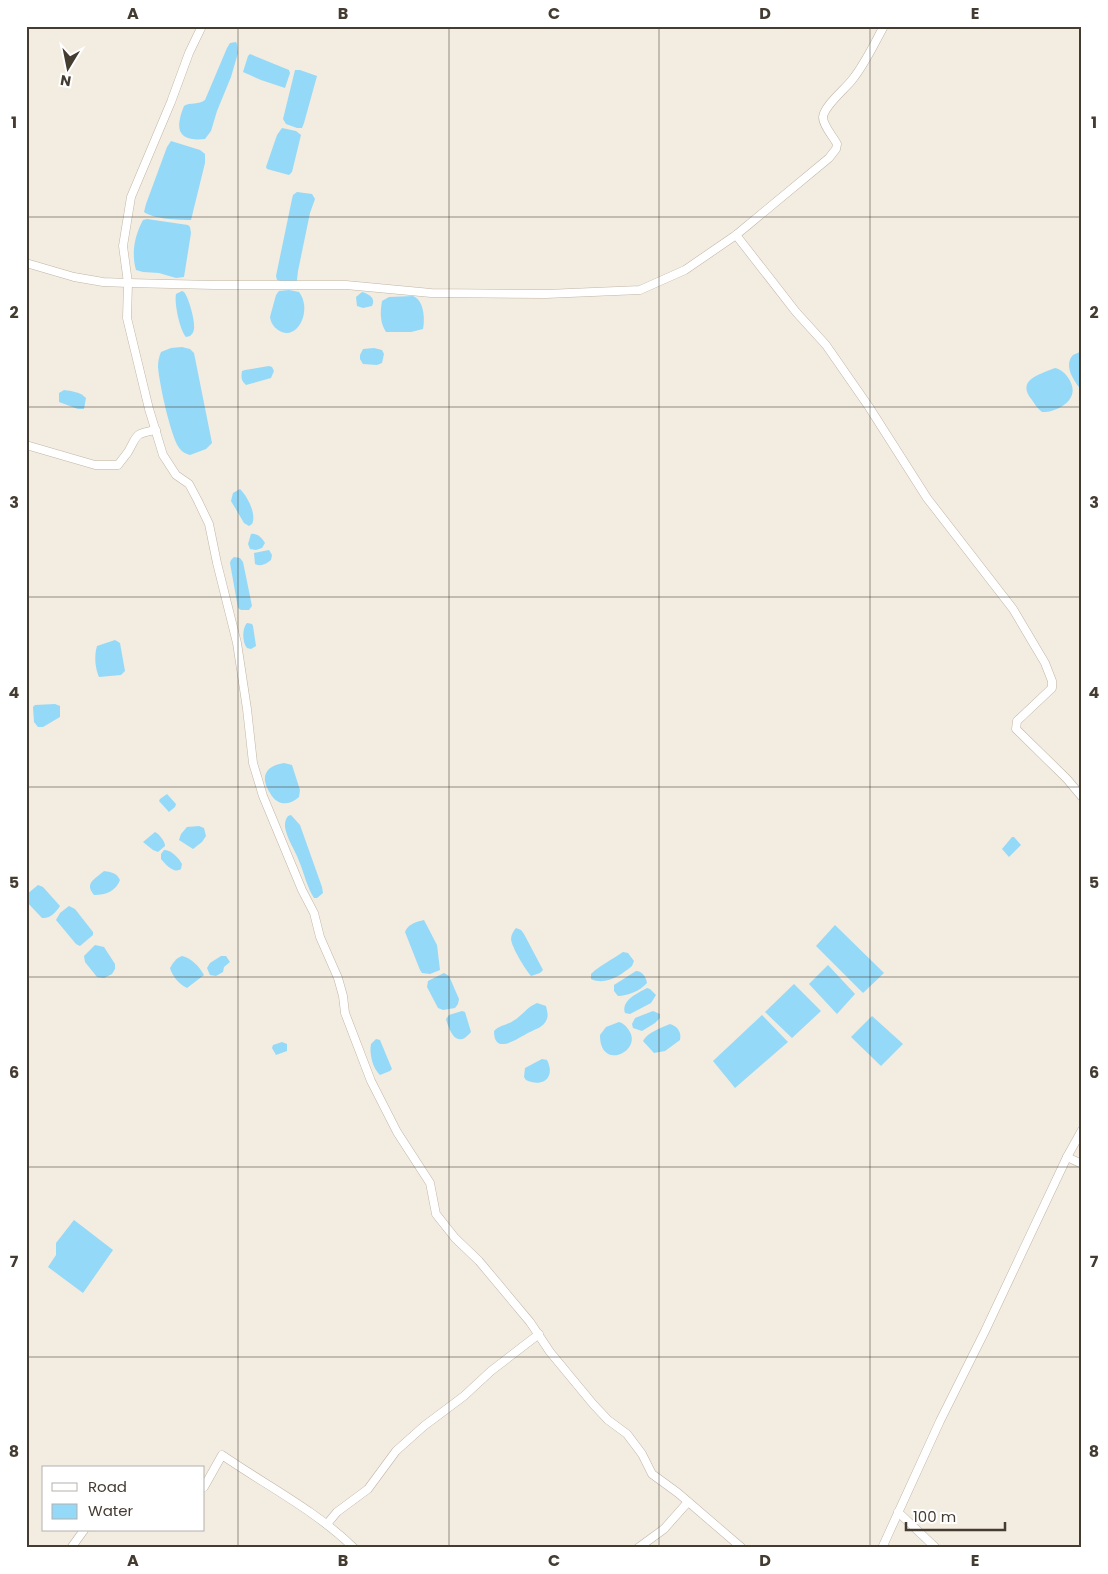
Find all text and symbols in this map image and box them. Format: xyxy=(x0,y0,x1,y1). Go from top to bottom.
text: A xyxy=(127,2,139,25)
text: B xyxy=(338,2,348,25)
text: C xyxy=(548,2,560,25)
text: D xyxy=(759,2,771,25)
text: E xyxy=(971,2,979,25)
north arrow xyxy=(42,42,92,92)
text: N xyxy=(59,70,73,92)
text: 1 xyxy=(11,111,17,134)
text: 1 xyxy=(1091,111,1097,134)
text: 2 xyxy=(9,301,19,324)
text: 2 xyxy=(1089,301,1099,324)
text: 3 xyxy=(9,491,19,514)
text: 3 xyxy=(1089,491,1099,514)
text: 4 xyxy=(9,681,20,704)
text: 4 xyxy=(1089,681,1100,704)
text: 5 xyxy=(9,871,19,894)
text: 5 xyxy=(1089,871,1099,894)
text: 6 xyxy=(9,1061,19,1084)
text: 6 xyxy=(1089,1061,1099,1084)
text: 7 xyxy=(10,1250,19,1273)
text: 7 xyxy=(1090,1250,1099,1273)
text: 8 xyxy=(9,1440,19,1463)
text: 8 xyxy=(1089,1440,1099,1463)
legend xyxy=(42,1466,205,1532)
text: Road xyxy=(88,1476,127,1497)
scale bar xyxy=(906,1499,1004,1531)
text: Water xyxy=(88,1500,134,1521)
text: 100 m xyxy=(913,1506,956,1527)
text: A xyxy=(127,1549,139,1572)
text: B xyxy=(338,1549,348,1572)
text: C xyxy=(548,1549,560,1572)
text: D xyxy=(759,1549,771,1572)
text: E xyxy=(971,1549,979,1572)

